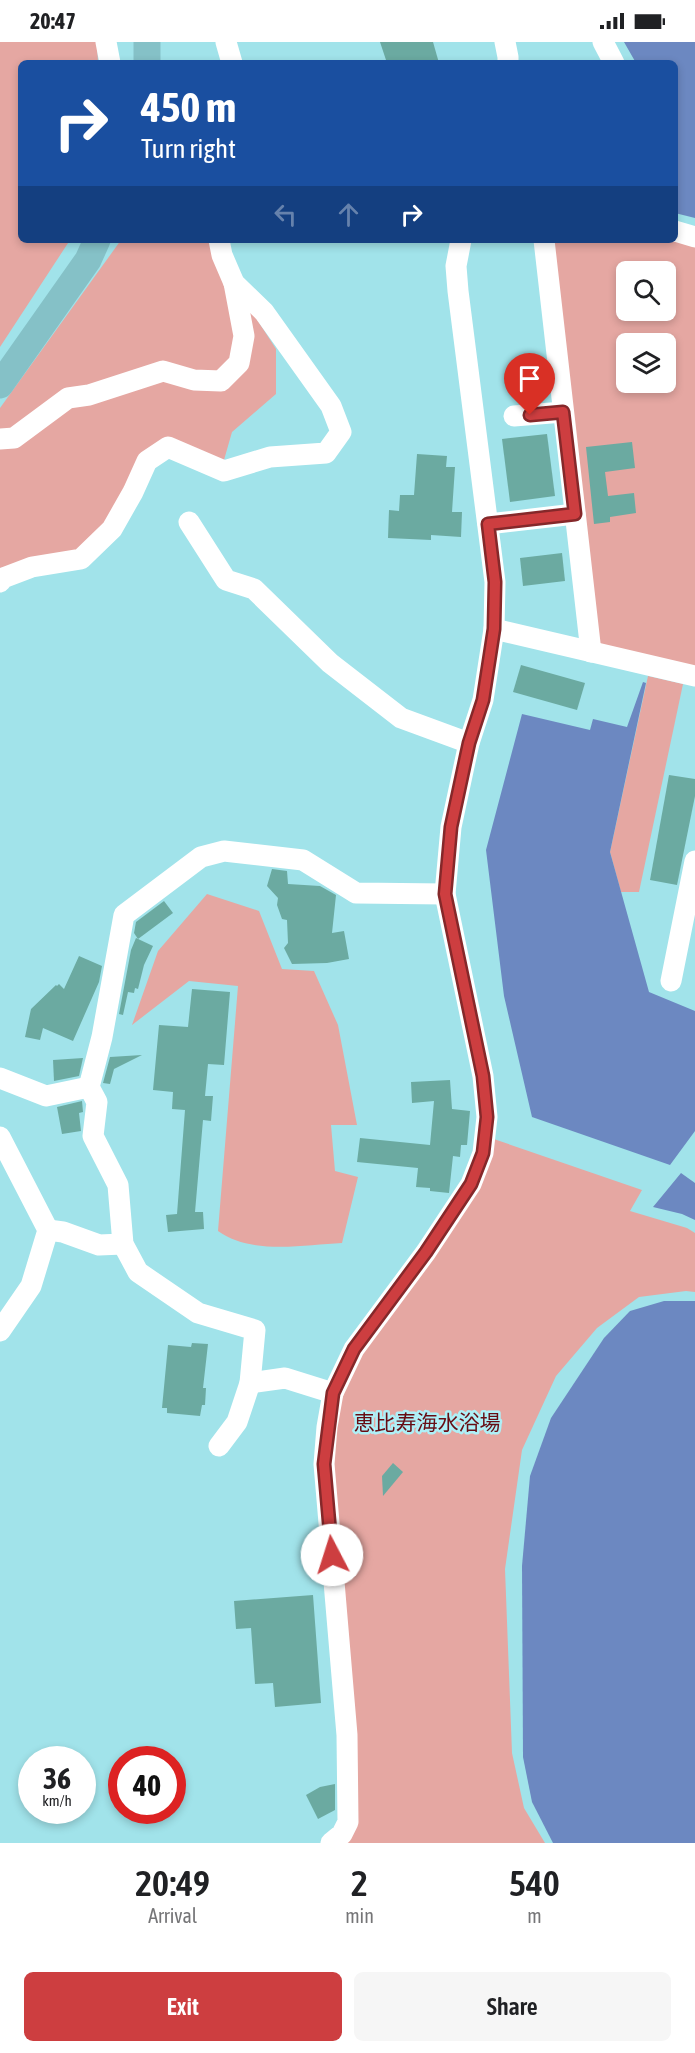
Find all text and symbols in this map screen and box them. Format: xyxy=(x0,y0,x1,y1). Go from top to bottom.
text: 20:47 xyxy=(30,8,76,34)
text: 450 m xyxy=(141,83,236,131)
icon: right xyxy=(42,84,120,162)
text: Turn right xyxy=(141,133,236,164)
icon: left xyxy=(269,198,302,231)
icon: ahead xyxy=(332,198,365,231)
icon: right xyxy=(395,198,428,231)
map controls xyxy=(616,261,676,393)
button: search xyxy=(616,261,676,321)
button: layers xyxy=(616,333,676,393)
pin xyxy=(504,353,555,415)
icon: arrive xyxy=(513,362,546,395)
park label: 恵比寿海水浴場 xyxy=(354,1410,501,1434)
position arrow xyxy=(300,1523,364,1587)
speed limit sign: 40 xyxy=(108,1746,186,1824)
text: 36 xyxy=(43,1761,71,1795)
text: km/h xyxy=(42,1792,72,1809)
text: 20:49 xyxy=(135,1862,210,1904)
text: 2 xyxy=(351,1862,368,1904)
text: 540 xyxy=(509,1862,560,1904)
text: Arrival xyxy=(148,1904,197,1927)
text: min xyxy=(345,1904,374,1927)
text: m xyxy=(527,1904,542,1927)
button: Exit xyxy=(24,1972,342,2041)
button: Share xyxy=(354,1972,671,2041)

